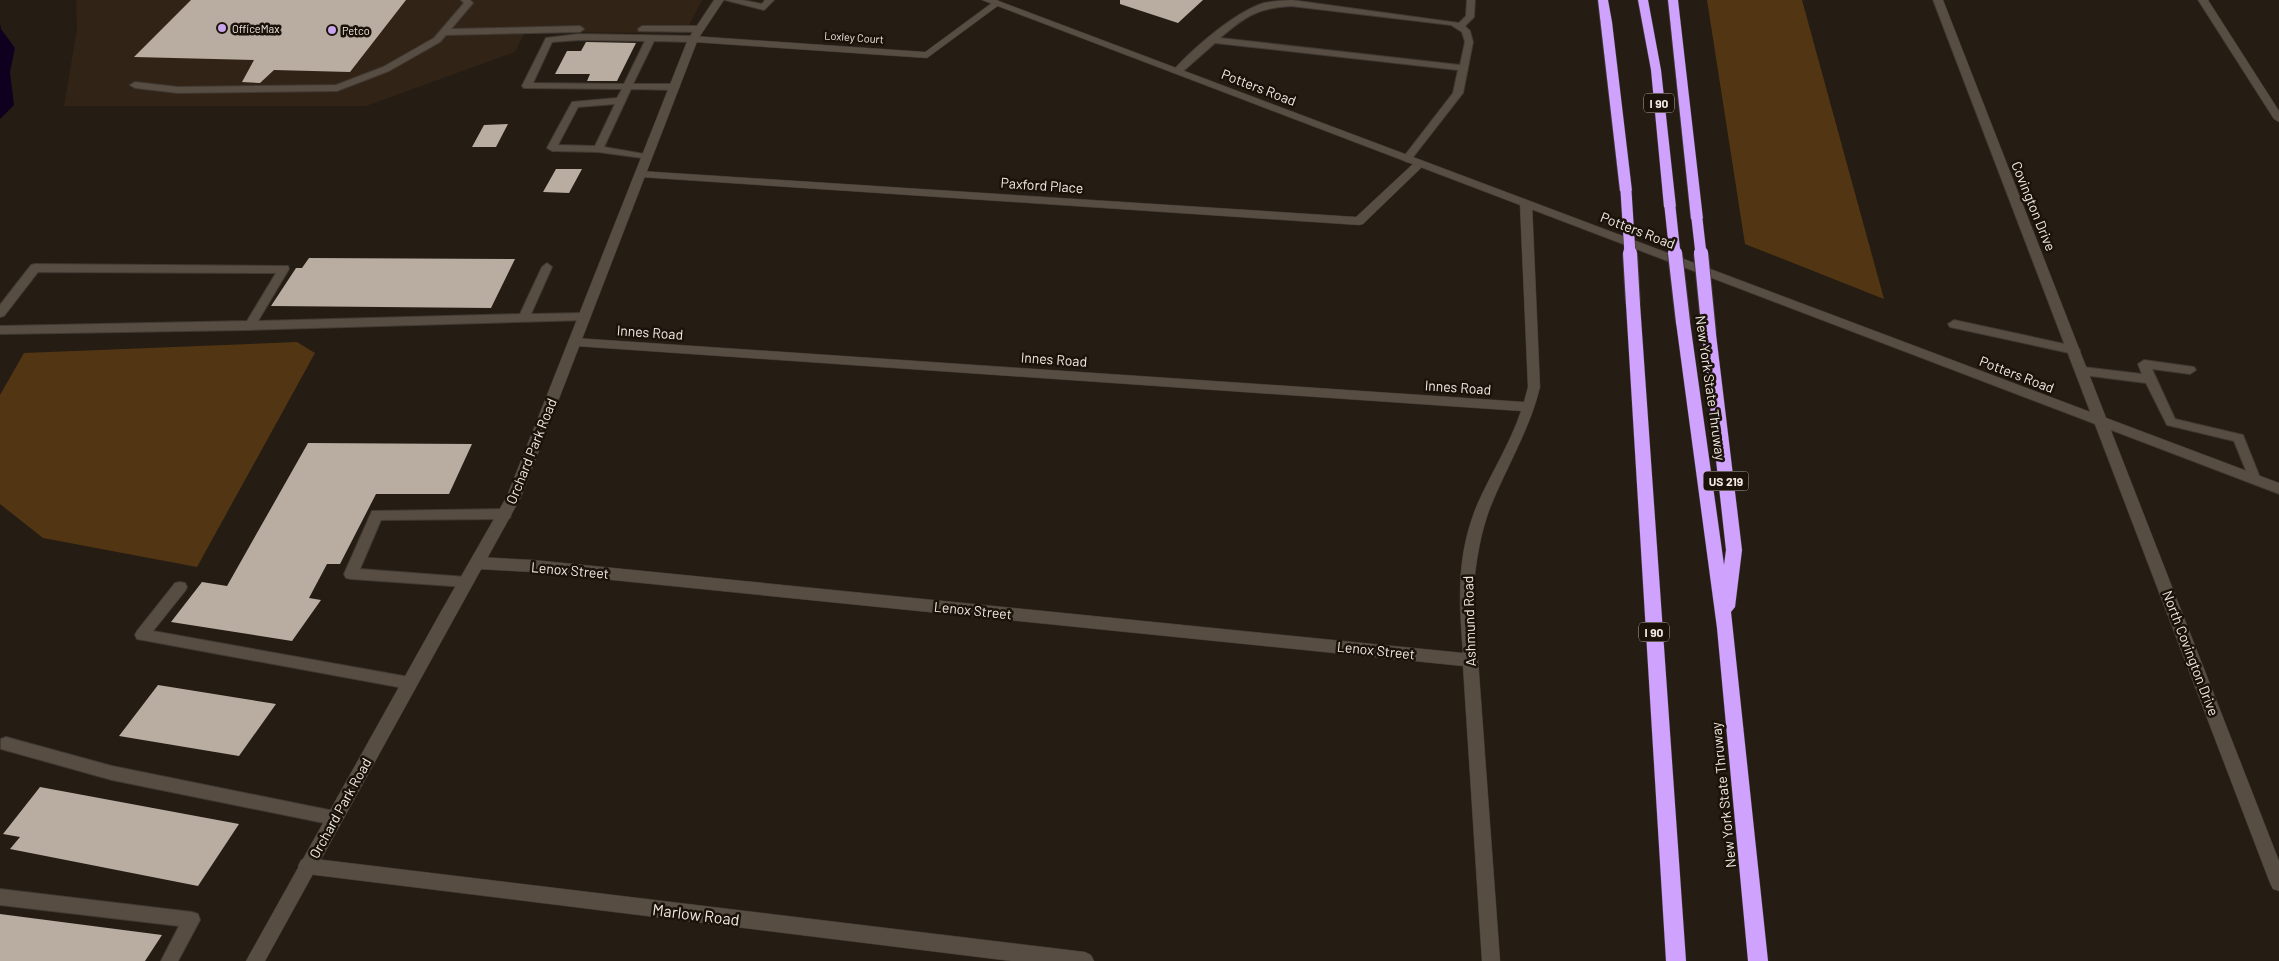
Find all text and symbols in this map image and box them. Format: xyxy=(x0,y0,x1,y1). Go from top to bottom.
marker: OfficeMax xyxy=(216,22,228,34)
place label: OfficeMax xyxy=(232,22,279,35)
marker: Petco xyxy=(326,24,338,36)
place label: Petco xyxy=(342,24,370,37)
street label: Loxley Court xyxy=(824,28,884,46)
street label: Potters Road xyxy=(1219,65,1299,109)
road number: I 90 xyxy=(1644,94,1674,112)
street label: Covington Drive xyxy=(2008,159,2060,253)
street label: Paxford Place xyxy=(1000,174,1084,196)
street label: Potters Road xyxy=(1598,208,1678,252)
street label: New York State Thruway xyxy=(1692,314,1730,462)
street label: Innes Road xyxy=(616,321,684,343)
street label: Innes Road xyxy=(1020,348,1088,370)
street label: Potters Road xyxy=(1977,352,2057,396)
street label: Innes Road xyxy=(1424,376,1492,398)
street label: Orchard Park Road xyxy=(502,396,560,506)
road number: US 219 xyxy=(1704,472,1748,491)
street label: Lenox Street xyxy=(530,558,610,582)
street label: Ashmund Road xyxy=(1459,575,1479,667)
street label: North Covington Drive xyxy=(2159,588,2223,718)
street label: Lenox Street xyxy=(933,597,1013,623)
road number: I 90 xyxy=(1639,622,1669,642)
street label: Lenox Street xyxy=(1336,637,1416,663)
street label: New York State Thruway xyxy=(1707,721,1739,869)
street label: Orchard Park Road xyxy=(305,755,375,861)
street label: Marlow Road xyxy=(651,899,741,929)

